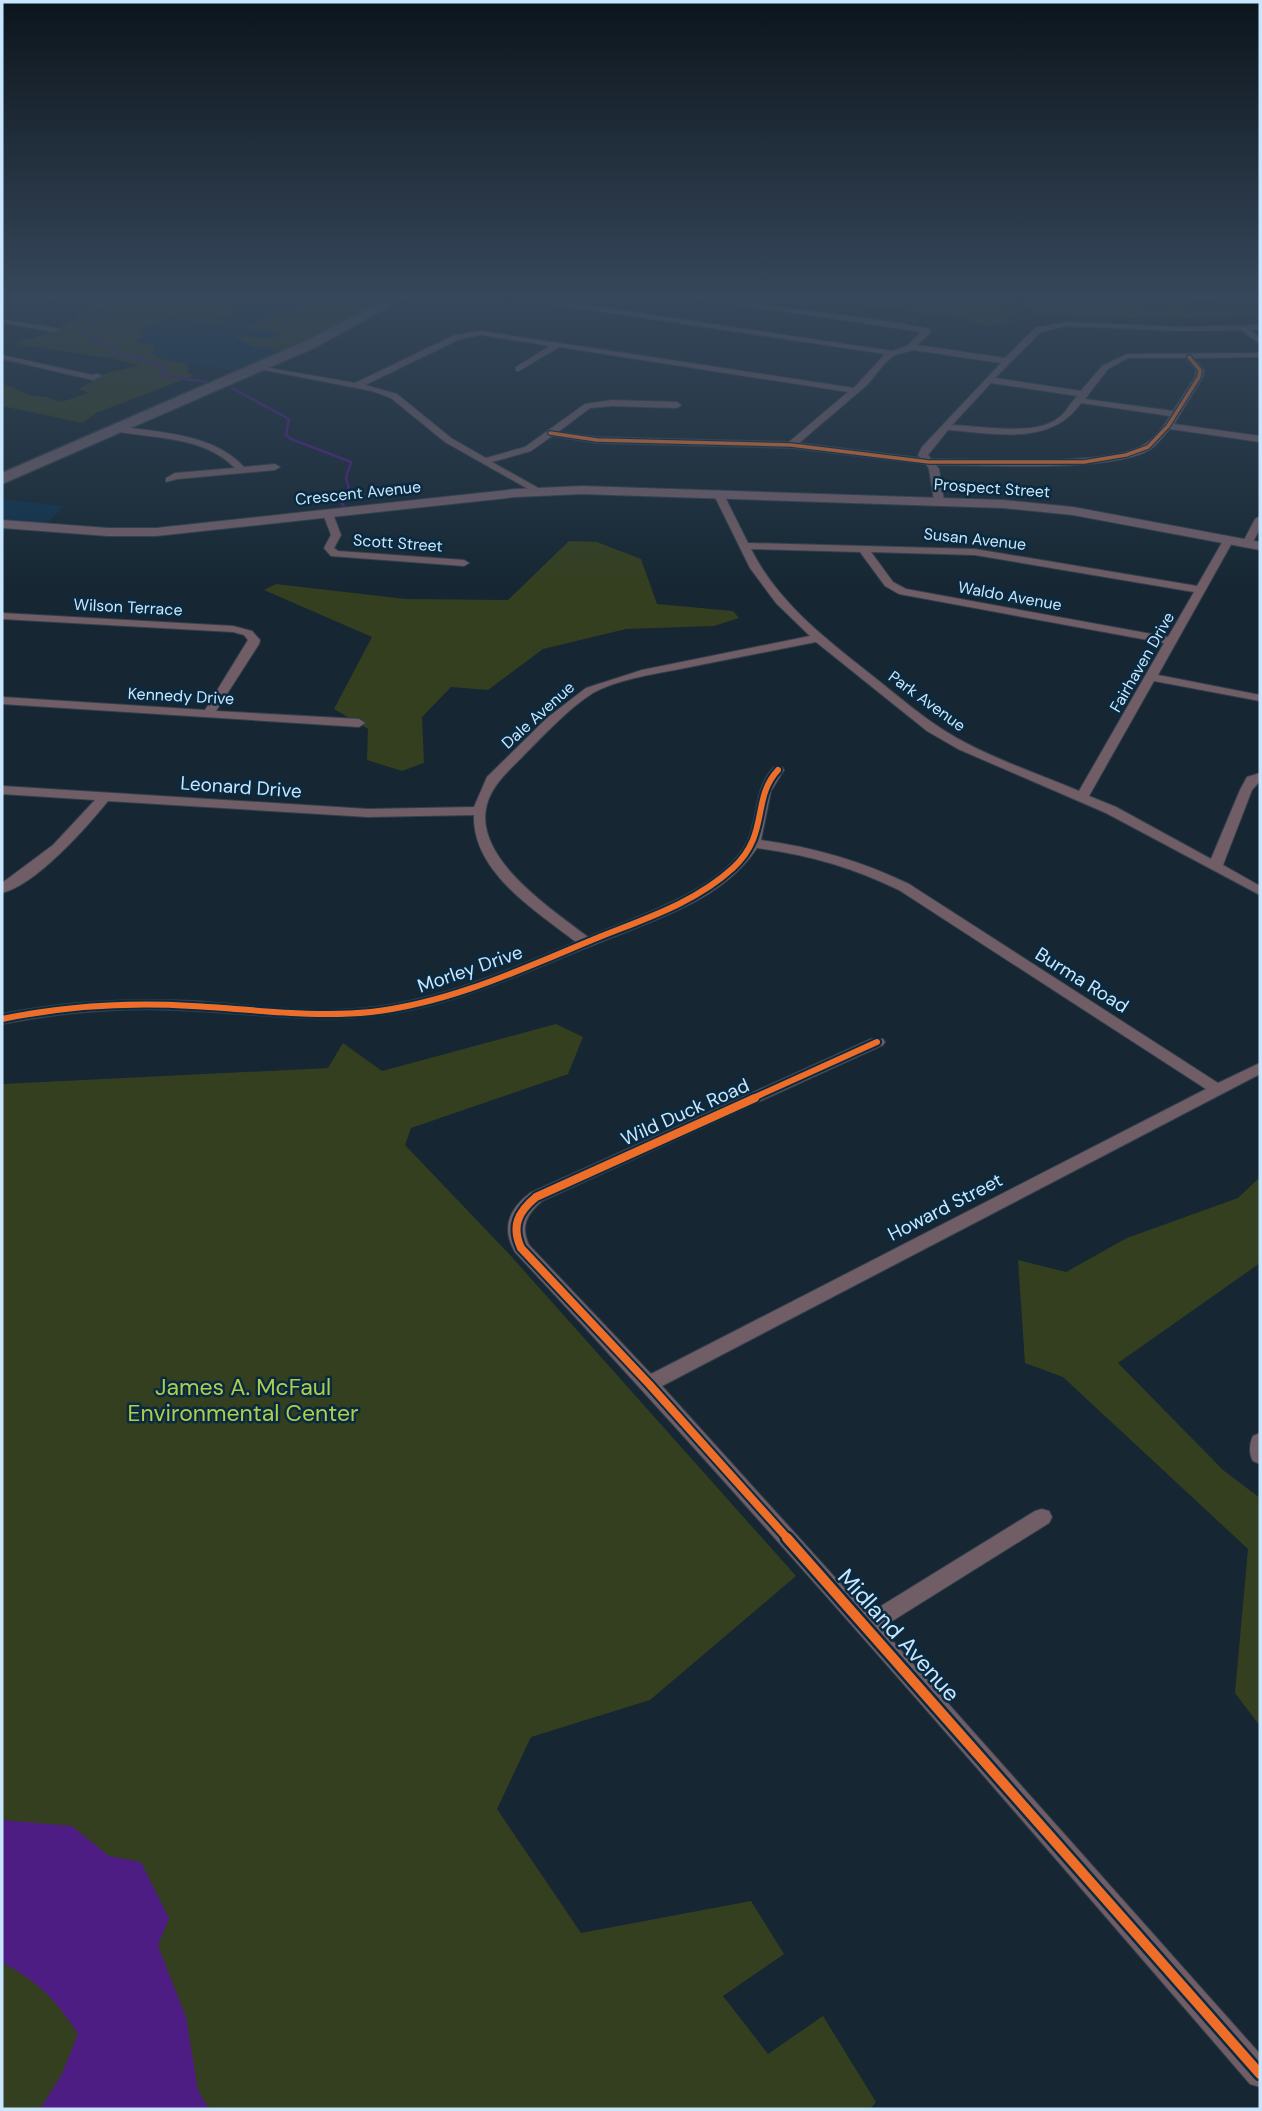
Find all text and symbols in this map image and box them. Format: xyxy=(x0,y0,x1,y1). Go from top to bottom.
street label: Prospect Street xyxy=(933,473,1051,503)
street label: Crescent Avenue xyxy=(294,476,422,510)
street label: Susan Avenue xyxy=(923,523,1027,555)
street label: Scott Street xyxy=(353,529,443,557)
street label: Waldo Avenue xyxy=(956,577,1064,615)
street label: Wilson Terrace xyxy=(73,594,183,620)
street label: Fairhaven Drive xyxy=(1105,608,1179,716)
street label: Park Avenue xyxy=(884,666,970,736)
street label: Dale Avenue xyxy=(497,677,579,753)
street label: Kennedy Drive xyxy=(127,683,235,709)
street label: Leonard Drive xyxy=(180,770,302,804)
street label: Morley Drive xyxy=(414,939,526,999)
street label: Burma Road xyxy=(1030,941,1134,1019)
street label: Wild Duck Road xyxy=(617,1073,753,1151)
street label: Howard Street xyxy=(883,1167,1007,1247)
park label: James A. McFaul Environmental Center xyxy=(127,1372,359,1428)
street label: Midland Avenue xyxy=(831,1562,967,1708)

